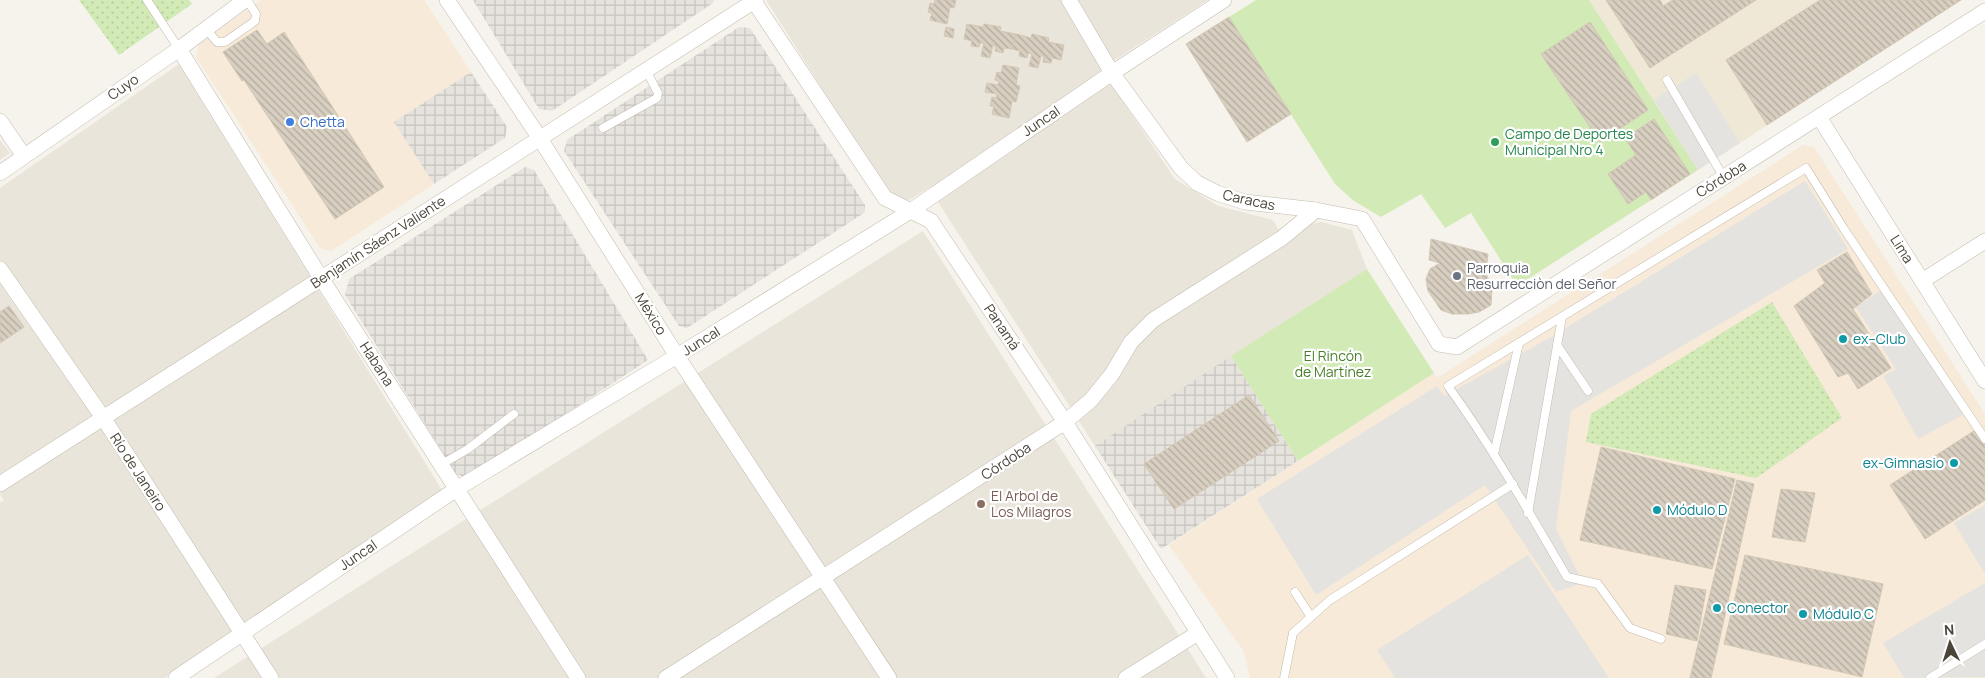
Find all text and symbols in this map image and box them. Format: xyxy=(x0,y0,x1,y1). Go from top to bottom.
street label: Cuyo xyxy=(103,69,142,104)
street label: Juncal xyxy=(1018,101,1063,140)
place label: Chetta xyxy=(300,112,345,131)
marker: Chetta xyxy=(284,116,296,128)
place label: Campo de Deportes Municipal Nro 4 xyxy=(1505,124,1633,159)
marker: Campo de Deportes Municipal Nro 4 xyxy=(1489,136,1501,148)
street label: Córdoba xyxy=(1692,156,1749,201)
street label: Caracas xyxy=(1221,185,1277,214)
street label: Benjamín Sáenz Valiente xyxy=(307,191,449,292)
street label: Lima xyxy=(1886,231,1918,267)
place label: Parroquia Resurrecciòn del Señor xyxy=(1467,258,1617,293)
marker: Parroquia Resurrecciòn del Señor xyxy=(1451,270,1463,282)
street label: México xyxy=(631,289,672,338)
street label: Panamá xyxy=(980,300,1025,353)
street label: Juncal xyxy=(678,321,724,360)
place label: ex--Club xyxy=(1853,329,1906,348)
marker: ex--Club xyxy=(1837,333,1849,345)
street label: Habana xyxy=(356,338,399,390)
park label: El Rincón de Martínez xyxy=(1295,346,1371,381)
street label: Río de Janeiro xyxy=(106,429,171,514)
street label: Córdoba xyxy=(977,437,1034,484)
place label: ex-Gimnasio xyxy=(1863,453,1944,472)
marker: ex-Gimnasio xyxy=(1948,457,1960,469)
place label: El Arbol de Los Milagros xyxy=(991,486,1071,521)
marker: El Arbol de Los Milagros xyxy=(975,498,987,510)
place label: Módulo D xyxy=(1667,500,1727,519)
marker: Módulo D xyxy=(1651,504,1663,516)
street label: Juncal xyxy=(335,535,380,574)
place label: Conector xyxy=(1727,598,1788,617)
marker: Conector xyxy=(1711,602,1723,614)
place label: Módulo C xyxy=(1813,604,1874,623)
marker: Módulo C xyxy=(1797,608,1809,620)
north arrow xyxy=(1925,618,1975,668)
text: N xyxy=(1943,620,1955,639)

